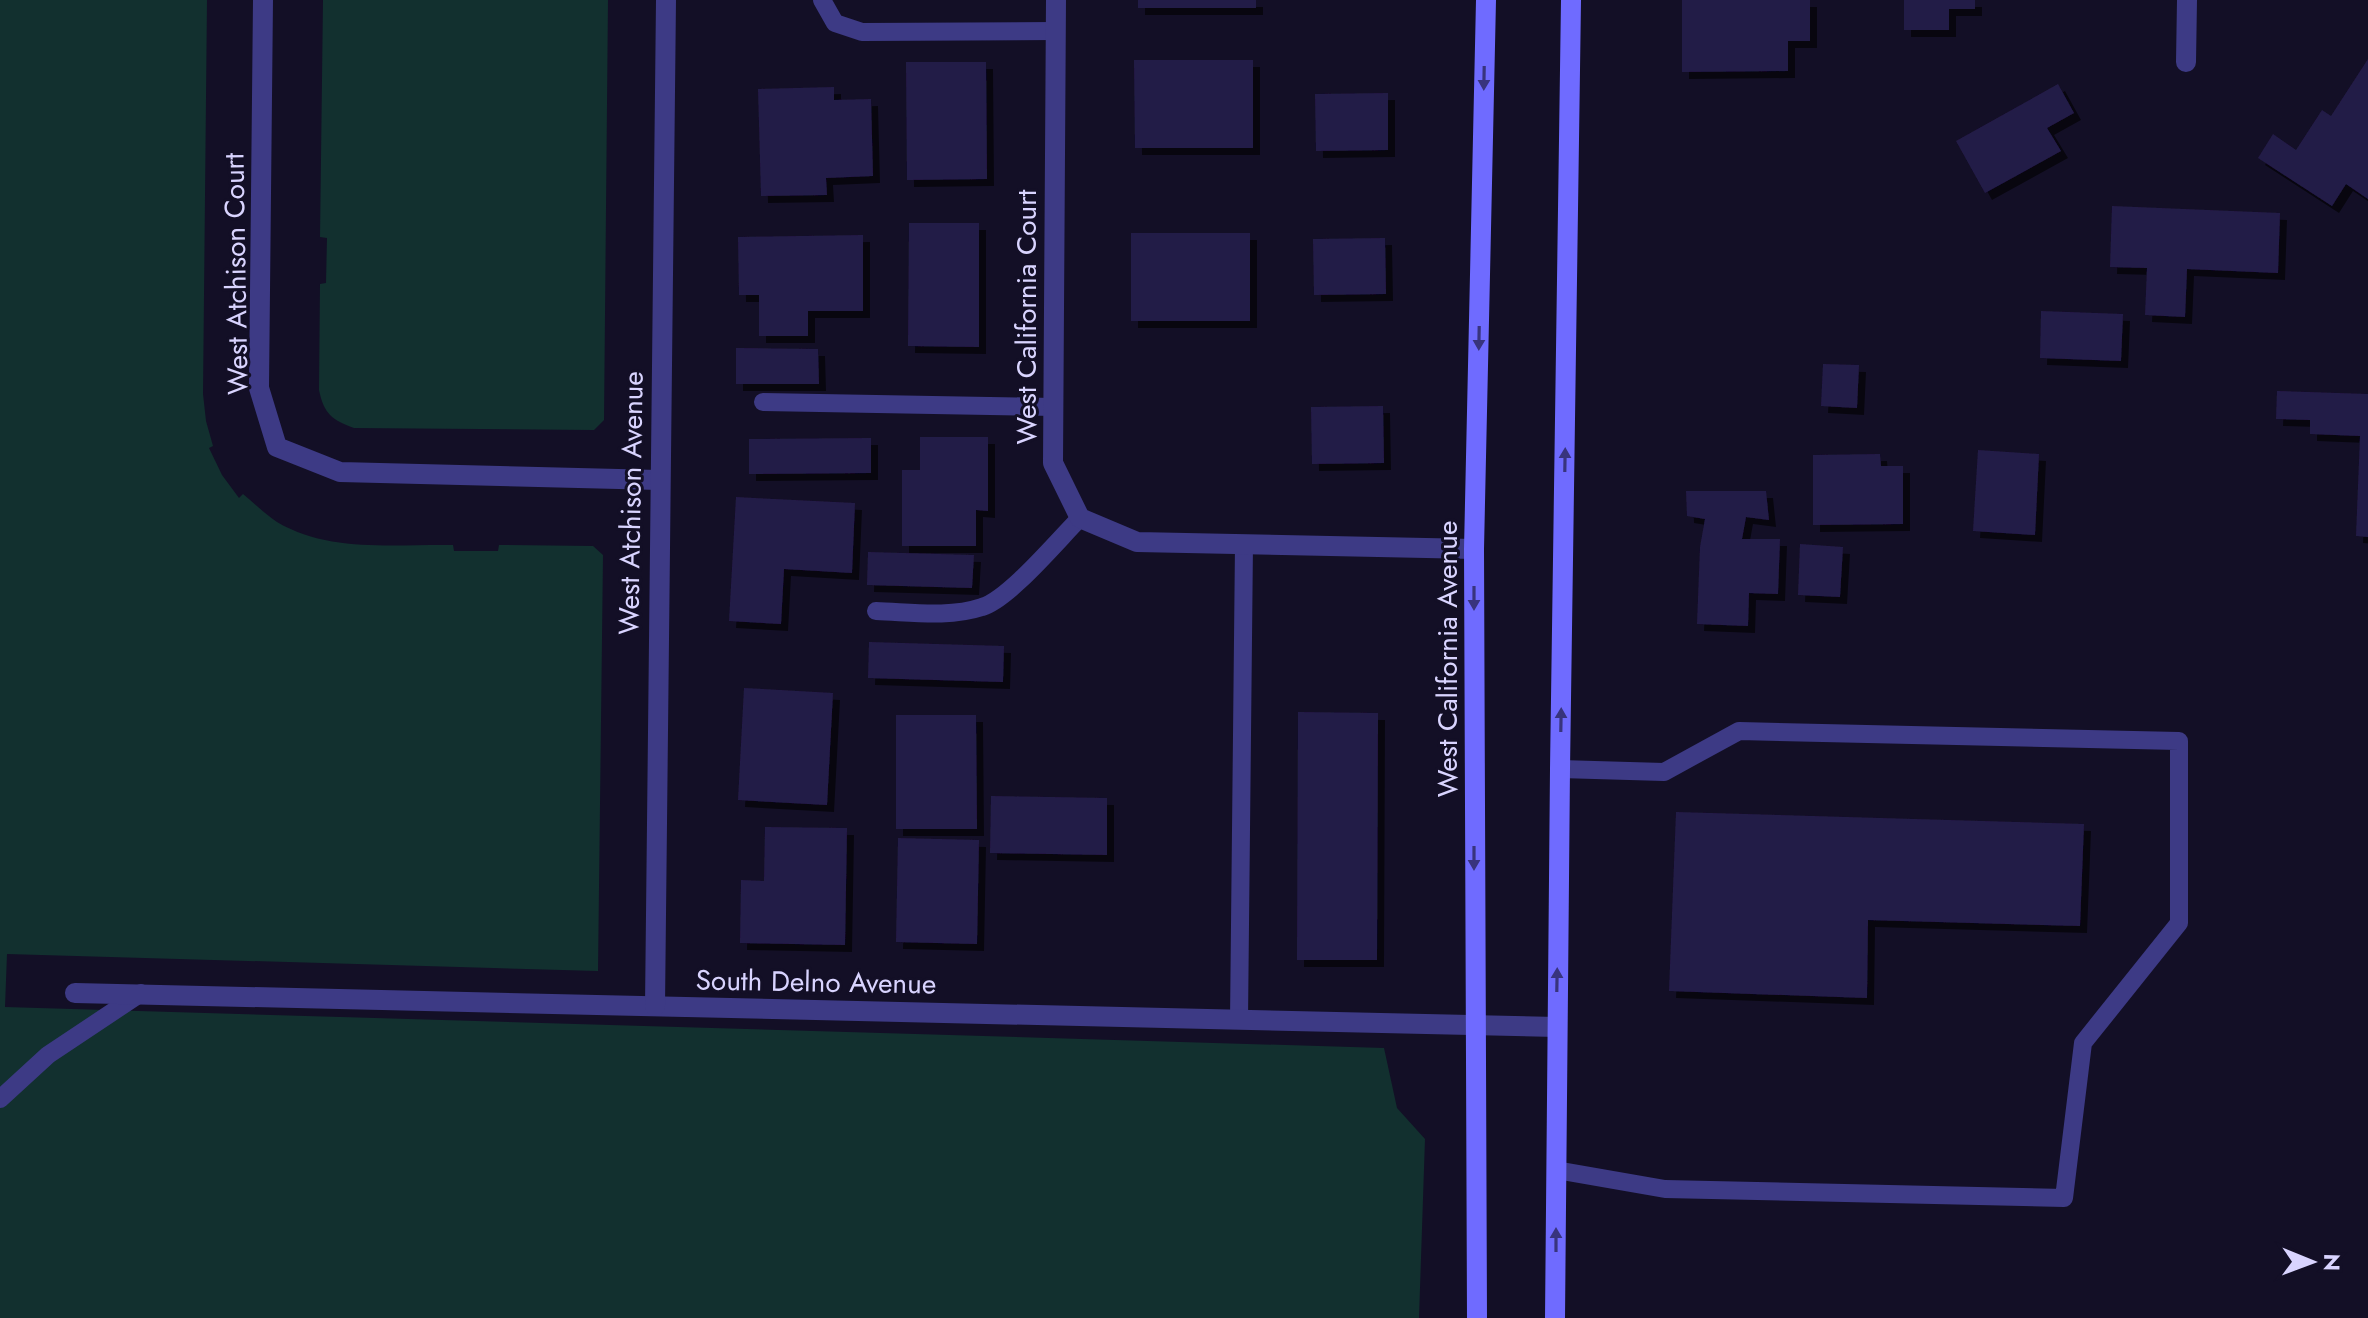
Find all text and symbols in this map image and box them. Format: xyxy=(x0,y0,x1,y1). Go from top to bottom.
one-way arrow xyxy=(1478,66,1491,91)
street label: West Atchison Court xyxy=(213,152,259,395)
street label: West California Court xyxy=(1006,189,1047,444)
one-way arrow xyxy=(1472,326,1485,351)
street label: West Atchison Avenue xyxy=(608,371,654,635)
one-way arrow xyxy=(1558,447,1571,472)
street label: West California Avenue xyxy=(1427,521,1468,797)
one-way arrow xyxy=(1468,586,1480,611)
one-way arrow xyxy=(1554,707,1567,732)
one-way arrow xyxy=(1468,846,1480,871)
street label: South Delno Avenue xyxy=(695,959,937,1005)
one-way arrow xyxy=(1551,967,1564,992)
north arrow xyxy=(2272,1222,2352,1302)
one-way arrow xyxy=(1550,1227,1562,1252)
text: N xyxy=(2316,1253,2348,1271)

